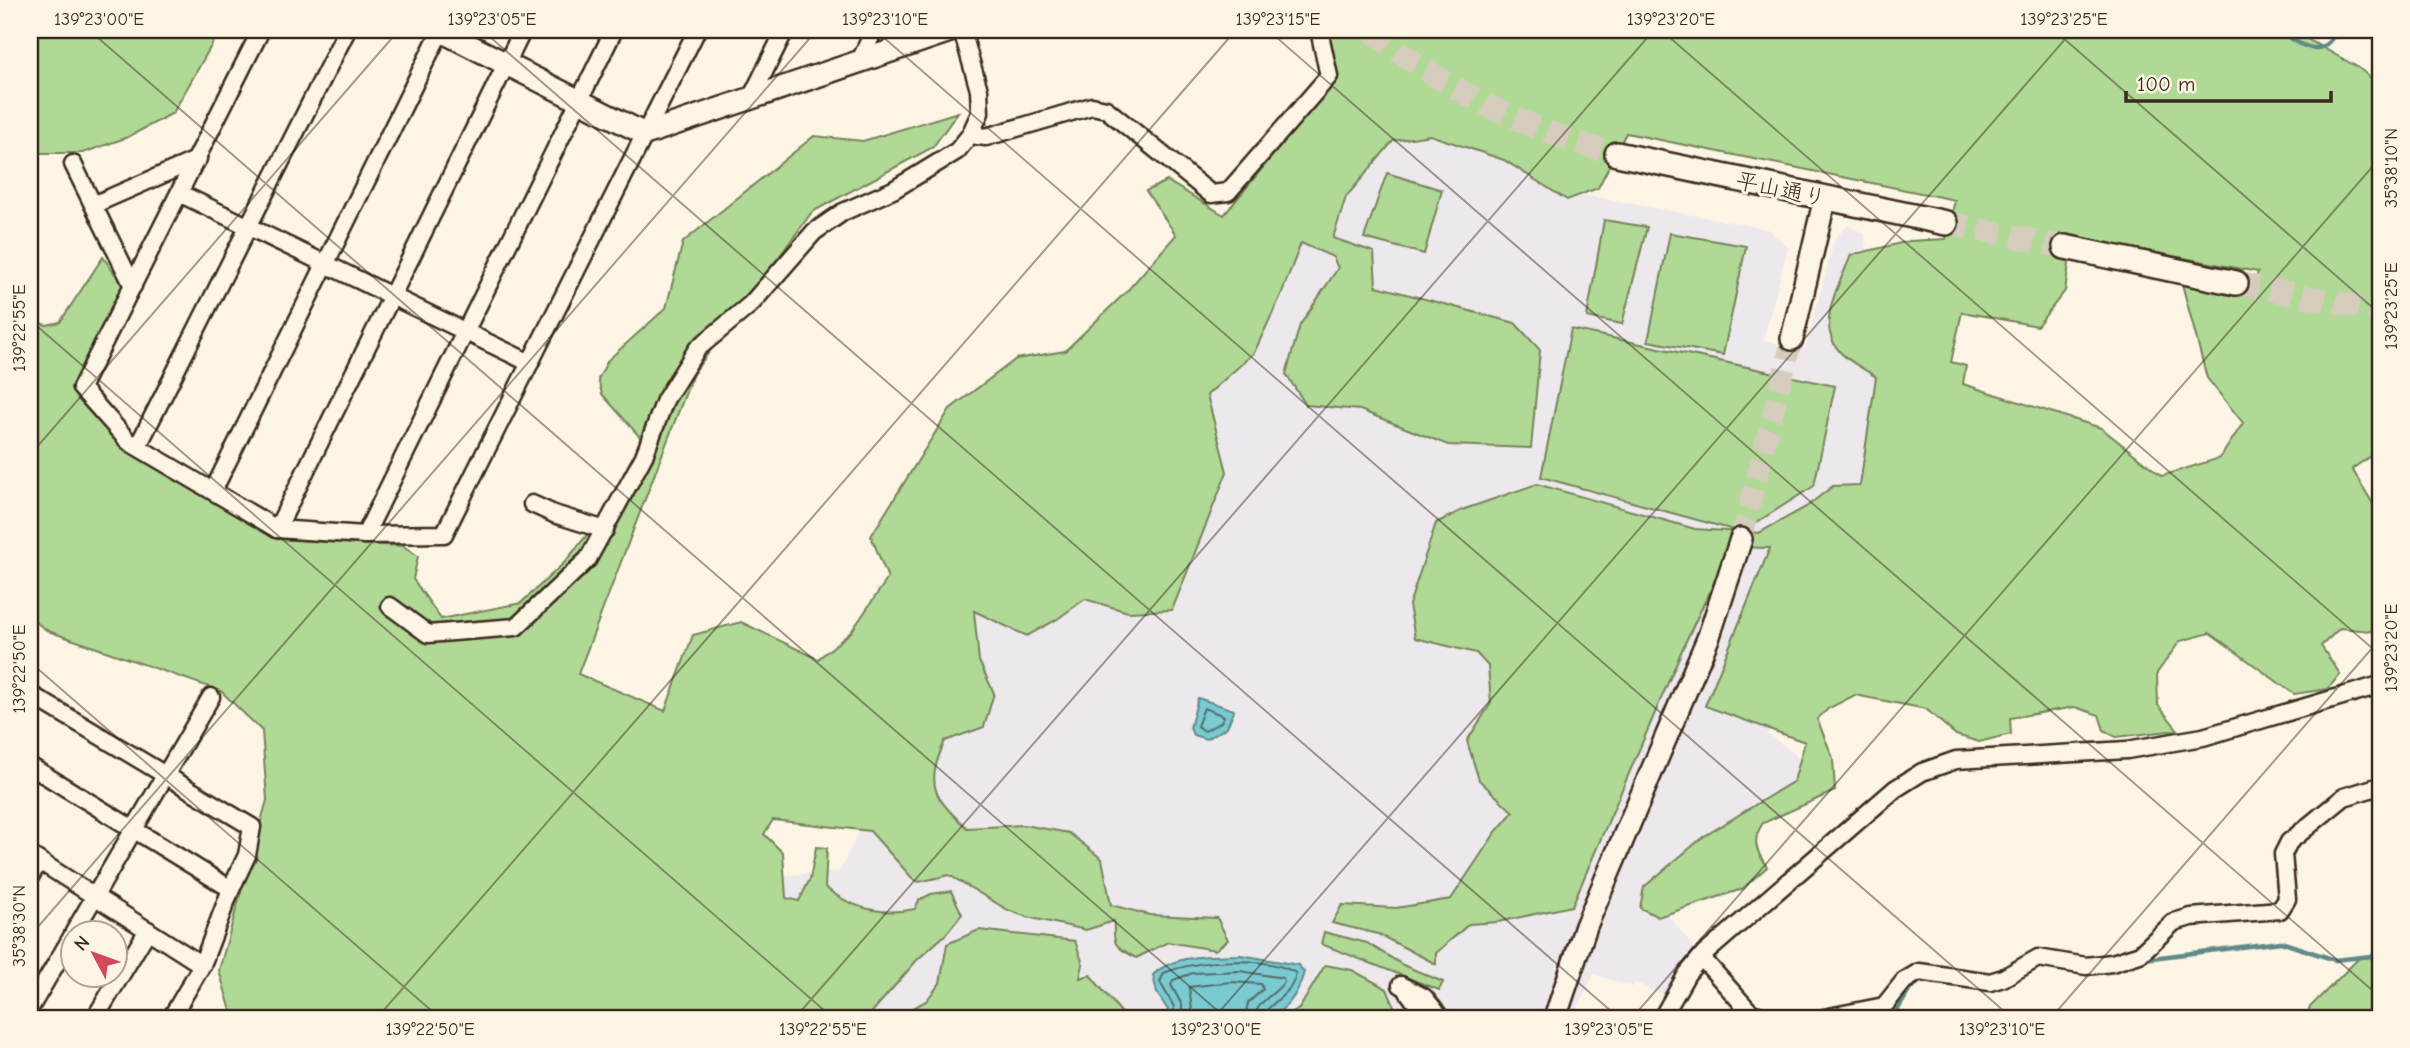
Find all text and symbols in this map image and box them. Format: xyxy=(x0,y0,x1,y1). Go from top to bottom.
text: 139°23'00"E xyxy=(54,9,144,30)
text: 139°23'05"E xyxy=(448,9,537,30)
text: 139°23'10"E xyxy=(842,9,928,30)
text: 139°23'15"E xyxy=(1236,9,1321,30)
text: 139°23'20"E xyxy=(1627,9,1715,30)
text: 139°23'25"E xyxy=(2020,9,2108,30)
scale bar xyxy=(2126,60,2331,104)
text: 100 m xyxy=(2137,72,2195,96)
text: 35°38'10"N xyxy=(2381,128,2402,208)
street label: 平山通り xyxy=(1733,167,1829,212)
text: 139°23'25"E xyxy=(2381,262,2402,350)
text: 139°22'55"E xyxy=(9,284,30,372)
text: 139°23'20"E xyxy=(2381,604,2402,692)
text: 139°22'50"E xyxy=(9,624,30,714)
text: 35°38'30"N xyxy=(9,885,30,967)
north arrow xyxy=(60,918,130,988)
text: N xyxy=(70,932,94,955)
text: 139°22'50"E xyxy=(385,1019,475,1040)
text: 139°22'55"E xyxy=(779,1019,867,1040)
text: 139°23'00"E xyxy=(1171,1019,1261,1040)
text: 139°23'05"E xyxy=(1565,1019,1654,1040)
text: 139°23'10"E xyxy=(1959,1019,2045,1040)

